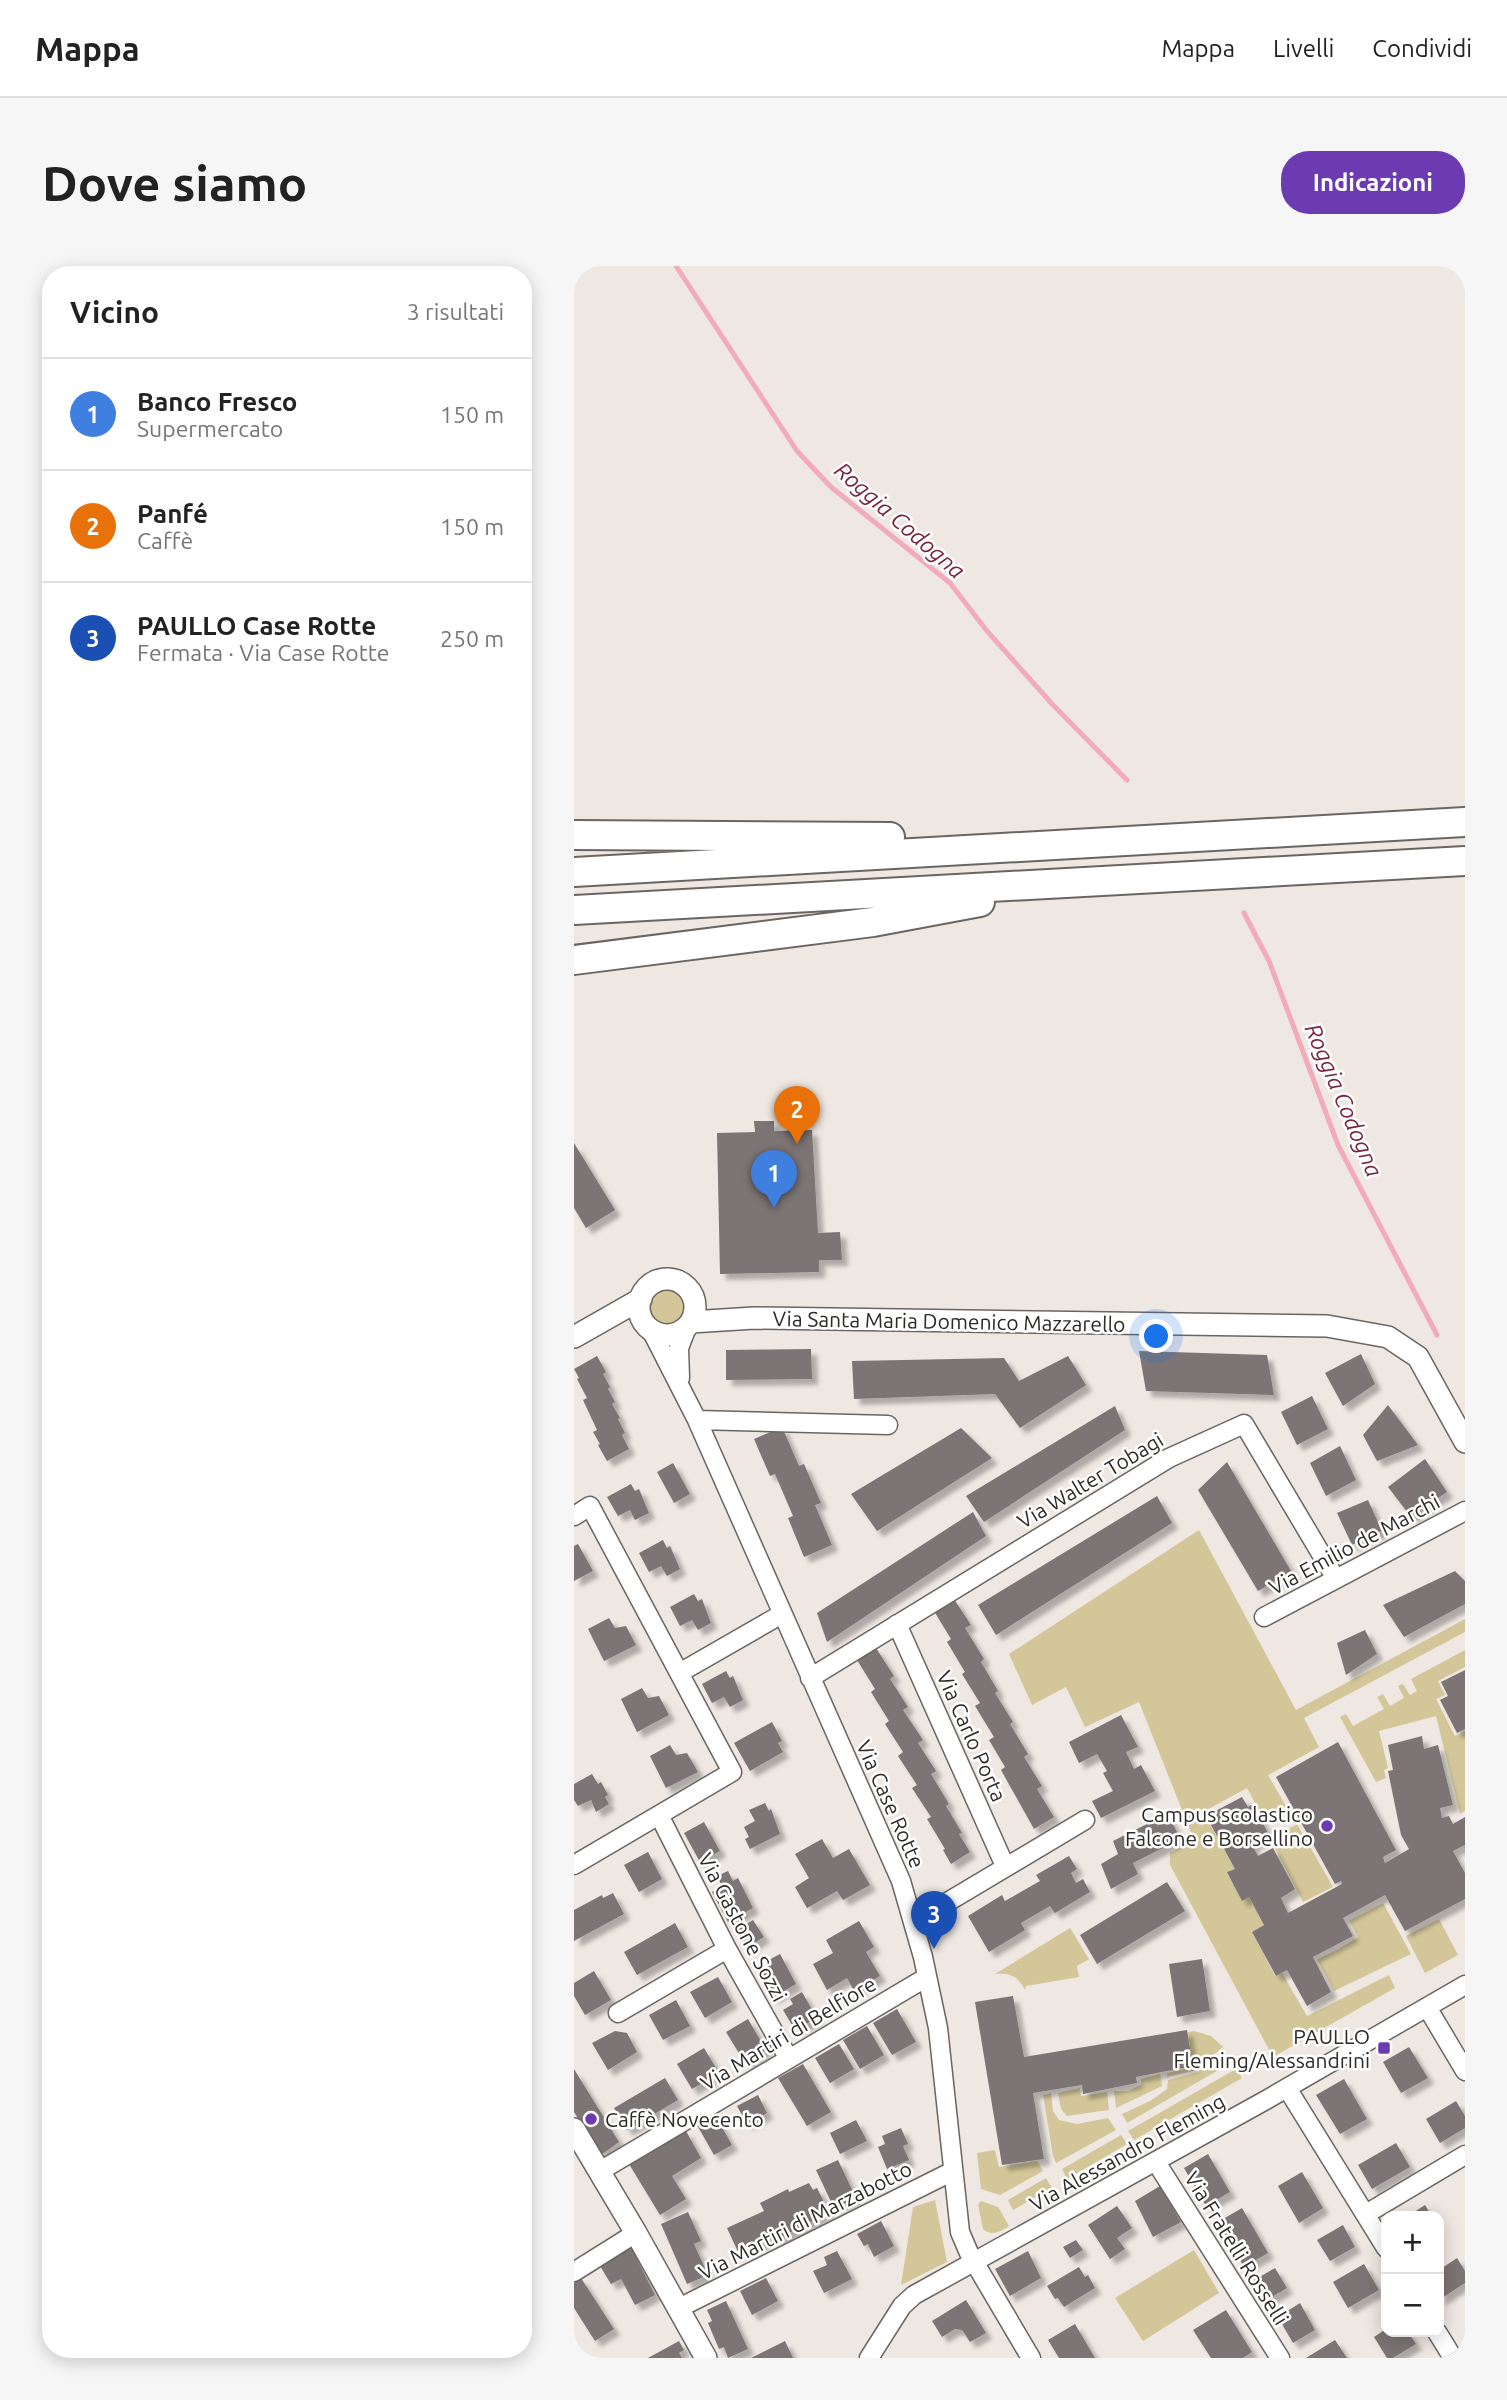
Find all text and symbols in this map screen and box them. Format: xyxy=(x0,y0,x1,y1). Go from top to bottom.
text: Mappa xyxy=(35,30,140,67)
text: Mappa xyxy=(1161,35,1235,62)
text: Livelli xyxy=(1273,35,1334,62)
text: Condividi xyxy=(1372,35,1472,62)
button: Indicazioni xyxy=(1281,151,1465,214)
text: Dove siamo xyxy=(42,155,307,210)
text: Vicino xyxy=(70,295,159,329)
text: 3 risultati xyxy=(407,299,504,324)
text: Banco Fresco xyxy=(137,387,297,416)
text: 1 xyxy=(87,402,99,427)
text: 150 m xyxy=(440,402,504,427)
text: Supermercato xyxy=(137,416,283,441)
water label: Roggia Codogna xyxy=(830,457,970,583)
text: Panfé xyxy=(137,499,208,528)
text: 2 xyxy=(87,514,99,539)
text: 150 m xyxy=(440,514,504,539)
text: Caffè xyxy=(137,528,193,553)
text: PAULLO Case Rotte xyxy=(137,611,376,640)
text: 3 xyxy=(87,626,99,651)
text: 250 m xyxy=(440,626,504,651)
text: Fermata · Via Case Rotte xyxy=(137,640,390,665)
water label: Roggia Codogna xyxy=(1301,1020,1387,1180)
pin: 2 xyxy=(774,1086,820,1144)
pin: 1 xyxy=(751,1150,797,1208)
street label: Via Santa Maria Domenico Mazzarello xyxy=(772,1306,1126,1336)
your location xyxy=(1139,1319,1173,1353)
street label: Via Walter Tobagi xyxy=(1013,1427,1167,1533)
street label: Via Emilio de Marchi xyxy=(1265,1489,1443,1599)
street label: Via Carlo Porta xyxy=(932,1667,1012,1805)
street label: Via Case Rotte xyxy=(852,1736,930,1872)
place label: Campus scolastico Falcone e Borsellino xyxy=(1125,1802,1313,1850)
marker: Campus scolastico Falcone e Borsellino xyxy=(1319,1818,1335,1834)
street label: Via Gastone Sozzi xyxy=(694,1849,792,2005)
pin: 3 xyxy=(911,1891,957,1949)
street label: Via Martiri di Belfiore xyxy=(696,1971,880,2095)
place label: PAULLO Fleming/Alessandrini xyxy=(1174,2024,1370,2072)
marker: PAULLO Fleming/Alessandrini xyxy=(1376,2040,1392,2056)
street label: Via Alessandro Fleming xyxy=(1025,2088,1229,2216)
place label: Caffè Novecento xyxy=(605,2107,764,2131)
marker: Caffè Novecento xyxy=(583,2111,599,2127)
street label: Via Martiri di Marzabotto xyxy=(694,2156,916,2284)
street label: Via Fratelli Rosselli xyxy=(1180,2167,1294,2329)
map controls xyxy=(1381,2211,1444,2337)
button: + xyxy=(1381,2211,1444,2274)
button: − xyxy=(1381,2274,1444,2337)

